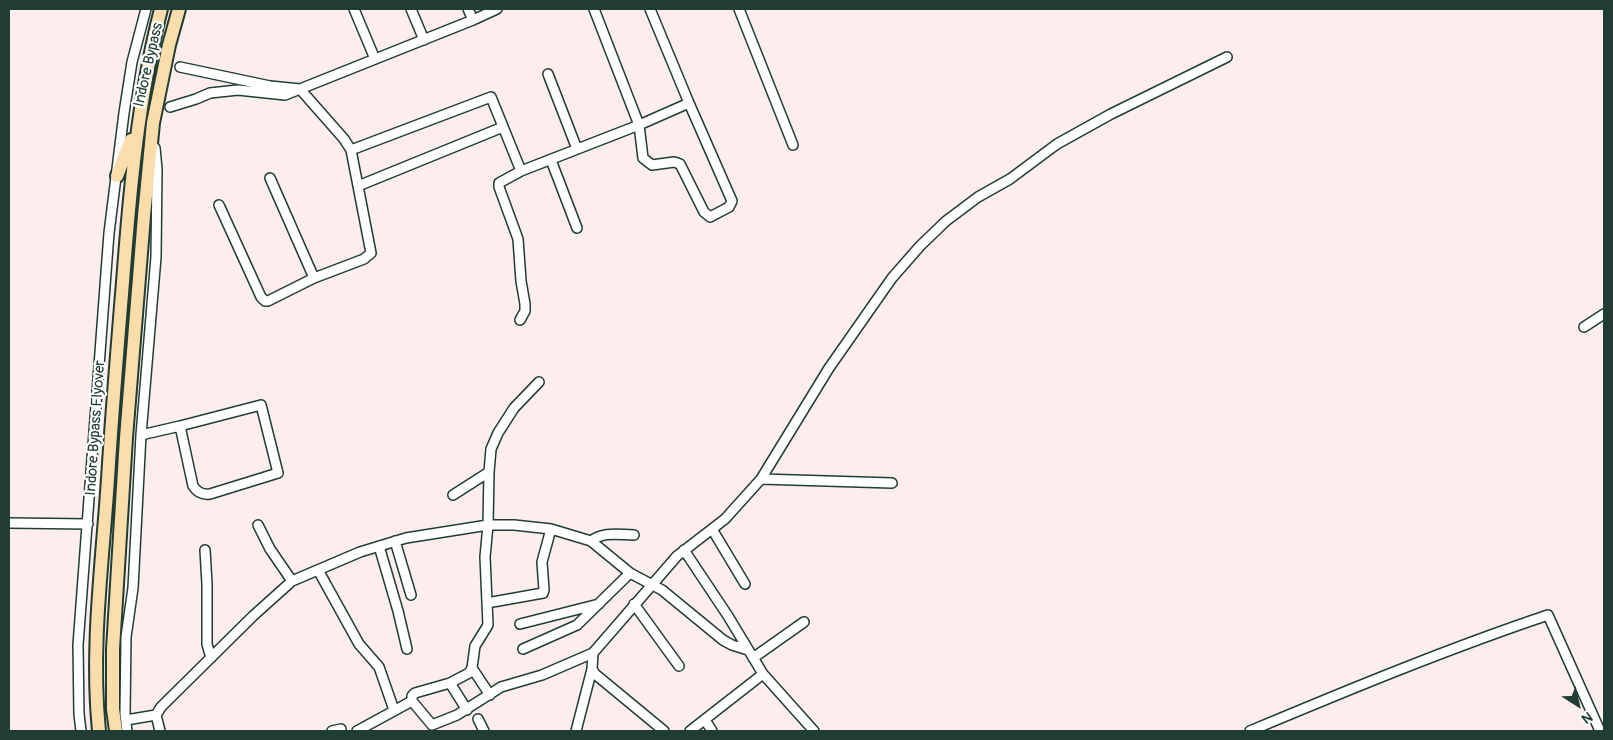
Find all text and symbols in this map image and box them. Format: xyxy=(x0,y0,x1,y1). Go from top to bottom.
street label: Indore Bypass xyxy=(131,21,167,109)
street label: Indore Bypass Flyover xyxy=(82,360,110,496)
north arrow xyxy=(1553,680,1603,730)
text: N xyxy=(1578,708,1596,727)

